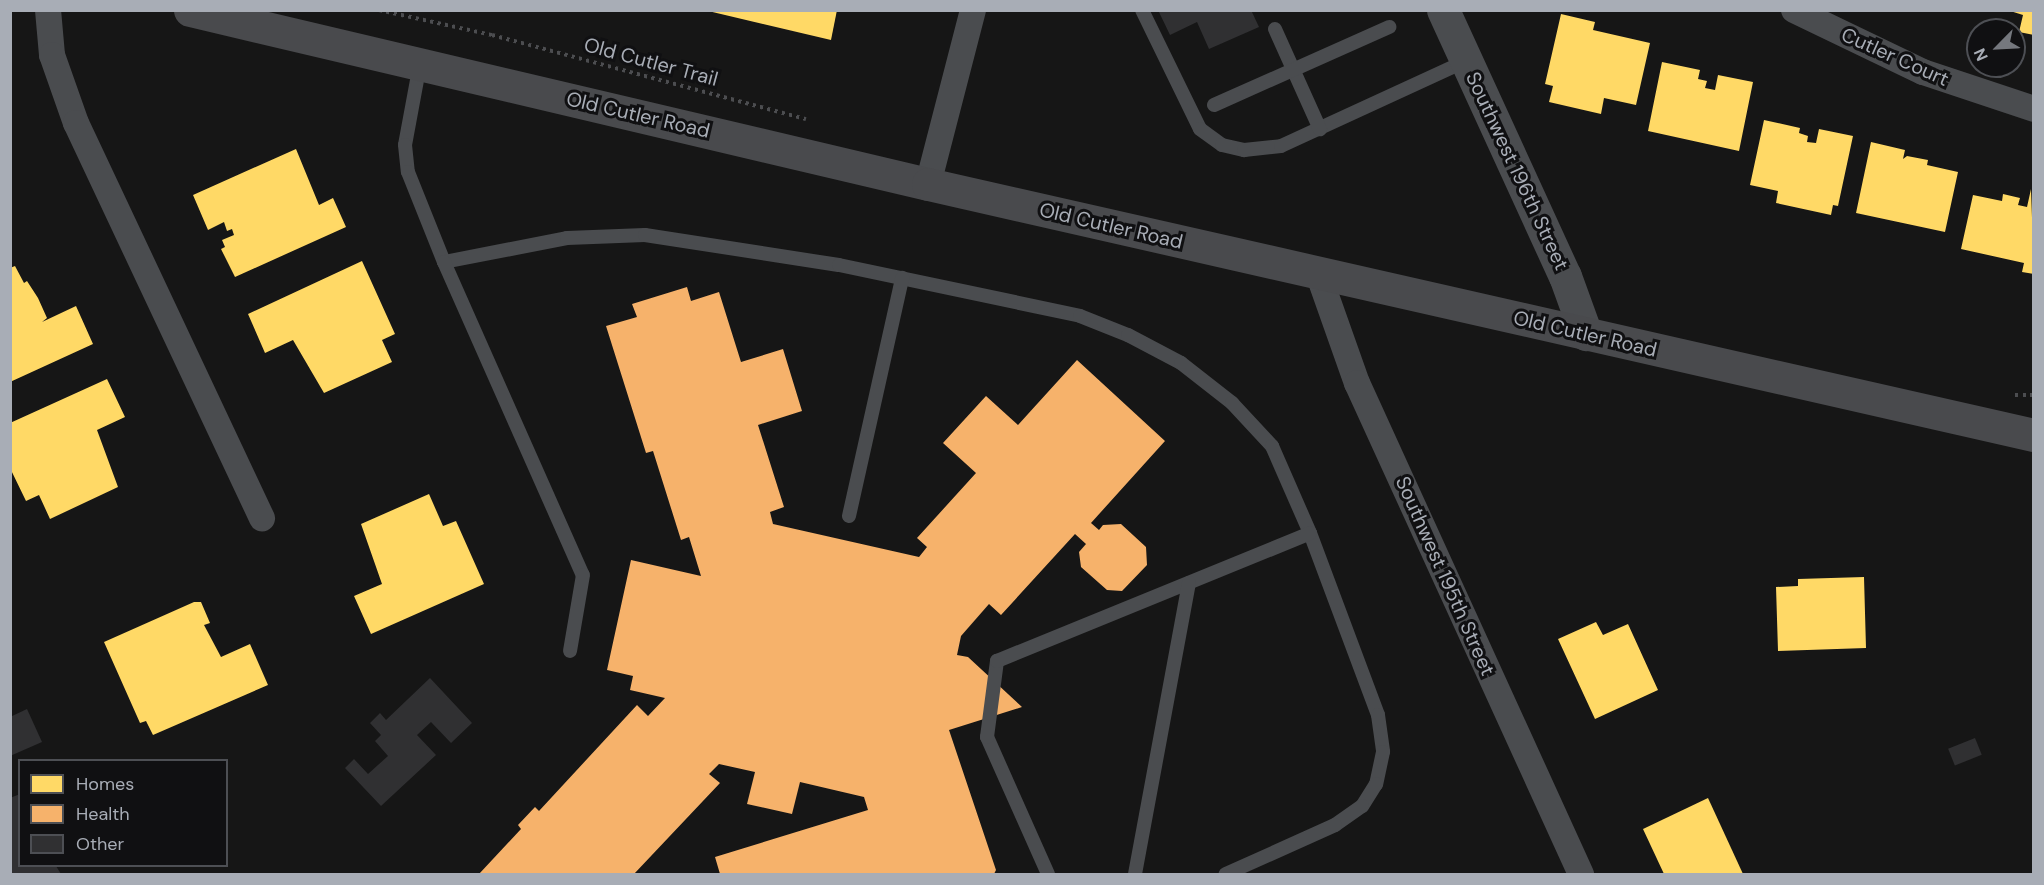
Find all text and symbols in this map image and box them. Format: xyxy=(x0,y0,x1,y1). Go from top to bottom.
north arrow xyxy=(1966,18,2026,78)
street label: Cutler Court xyxy=(1838,23,1952,91)
street label: Old Cutler Trail xyxy=(581,33,721,91)
text: N xyxy=(1969,45,1993,64)
street label: Southwest 196th Street xyxy=(1460,68,1574,274)
street label: Old Cutler Road xyxy=(564,87,712,143)
street label: Old Cutler Road xyxy=(1037,198,1185,254)
street label: Old Cutler Road xyxy=(1511,306,1659,362)
street label: Southwest 195th Street xyxy=(1390,473,1500,679)
legend xyxy=(18,759,228,867)
text: Homes xyxy=(76,772,134,796)
text: Health xyxy=(76,802,130,826)
text: Other xyxy=(76,832,124,856)

